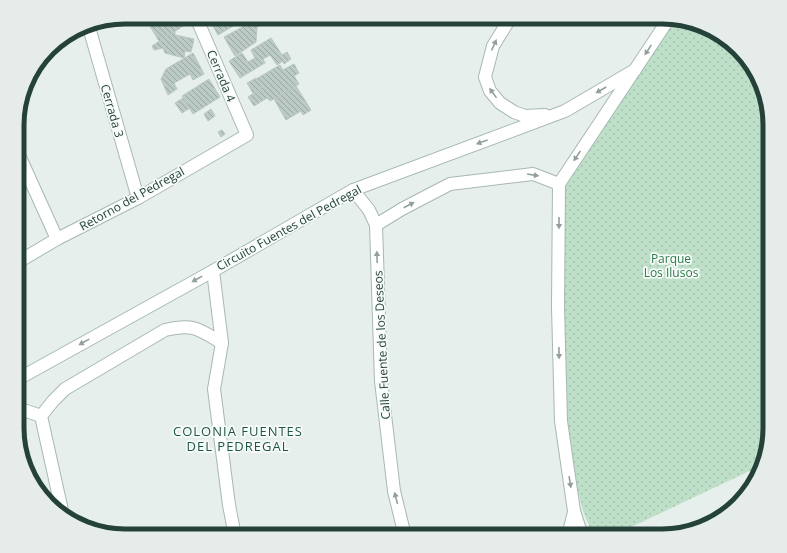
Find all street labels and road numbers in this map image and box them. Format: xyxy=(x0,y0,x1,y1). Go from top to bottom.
street label: Cerrada 4 xyxy=(203,47,240,104)
street label: Cerrada 3 xyxy=(97,82,128,140)
street label: Retorno del Pedregal xyxy=(76,163,187,235)
street label: Circuito Fuentes del Pedregal xyxy=(213,181,364,275)
street label: Calle Fuente de los Deseos xyxy=(369,270,394,420)

